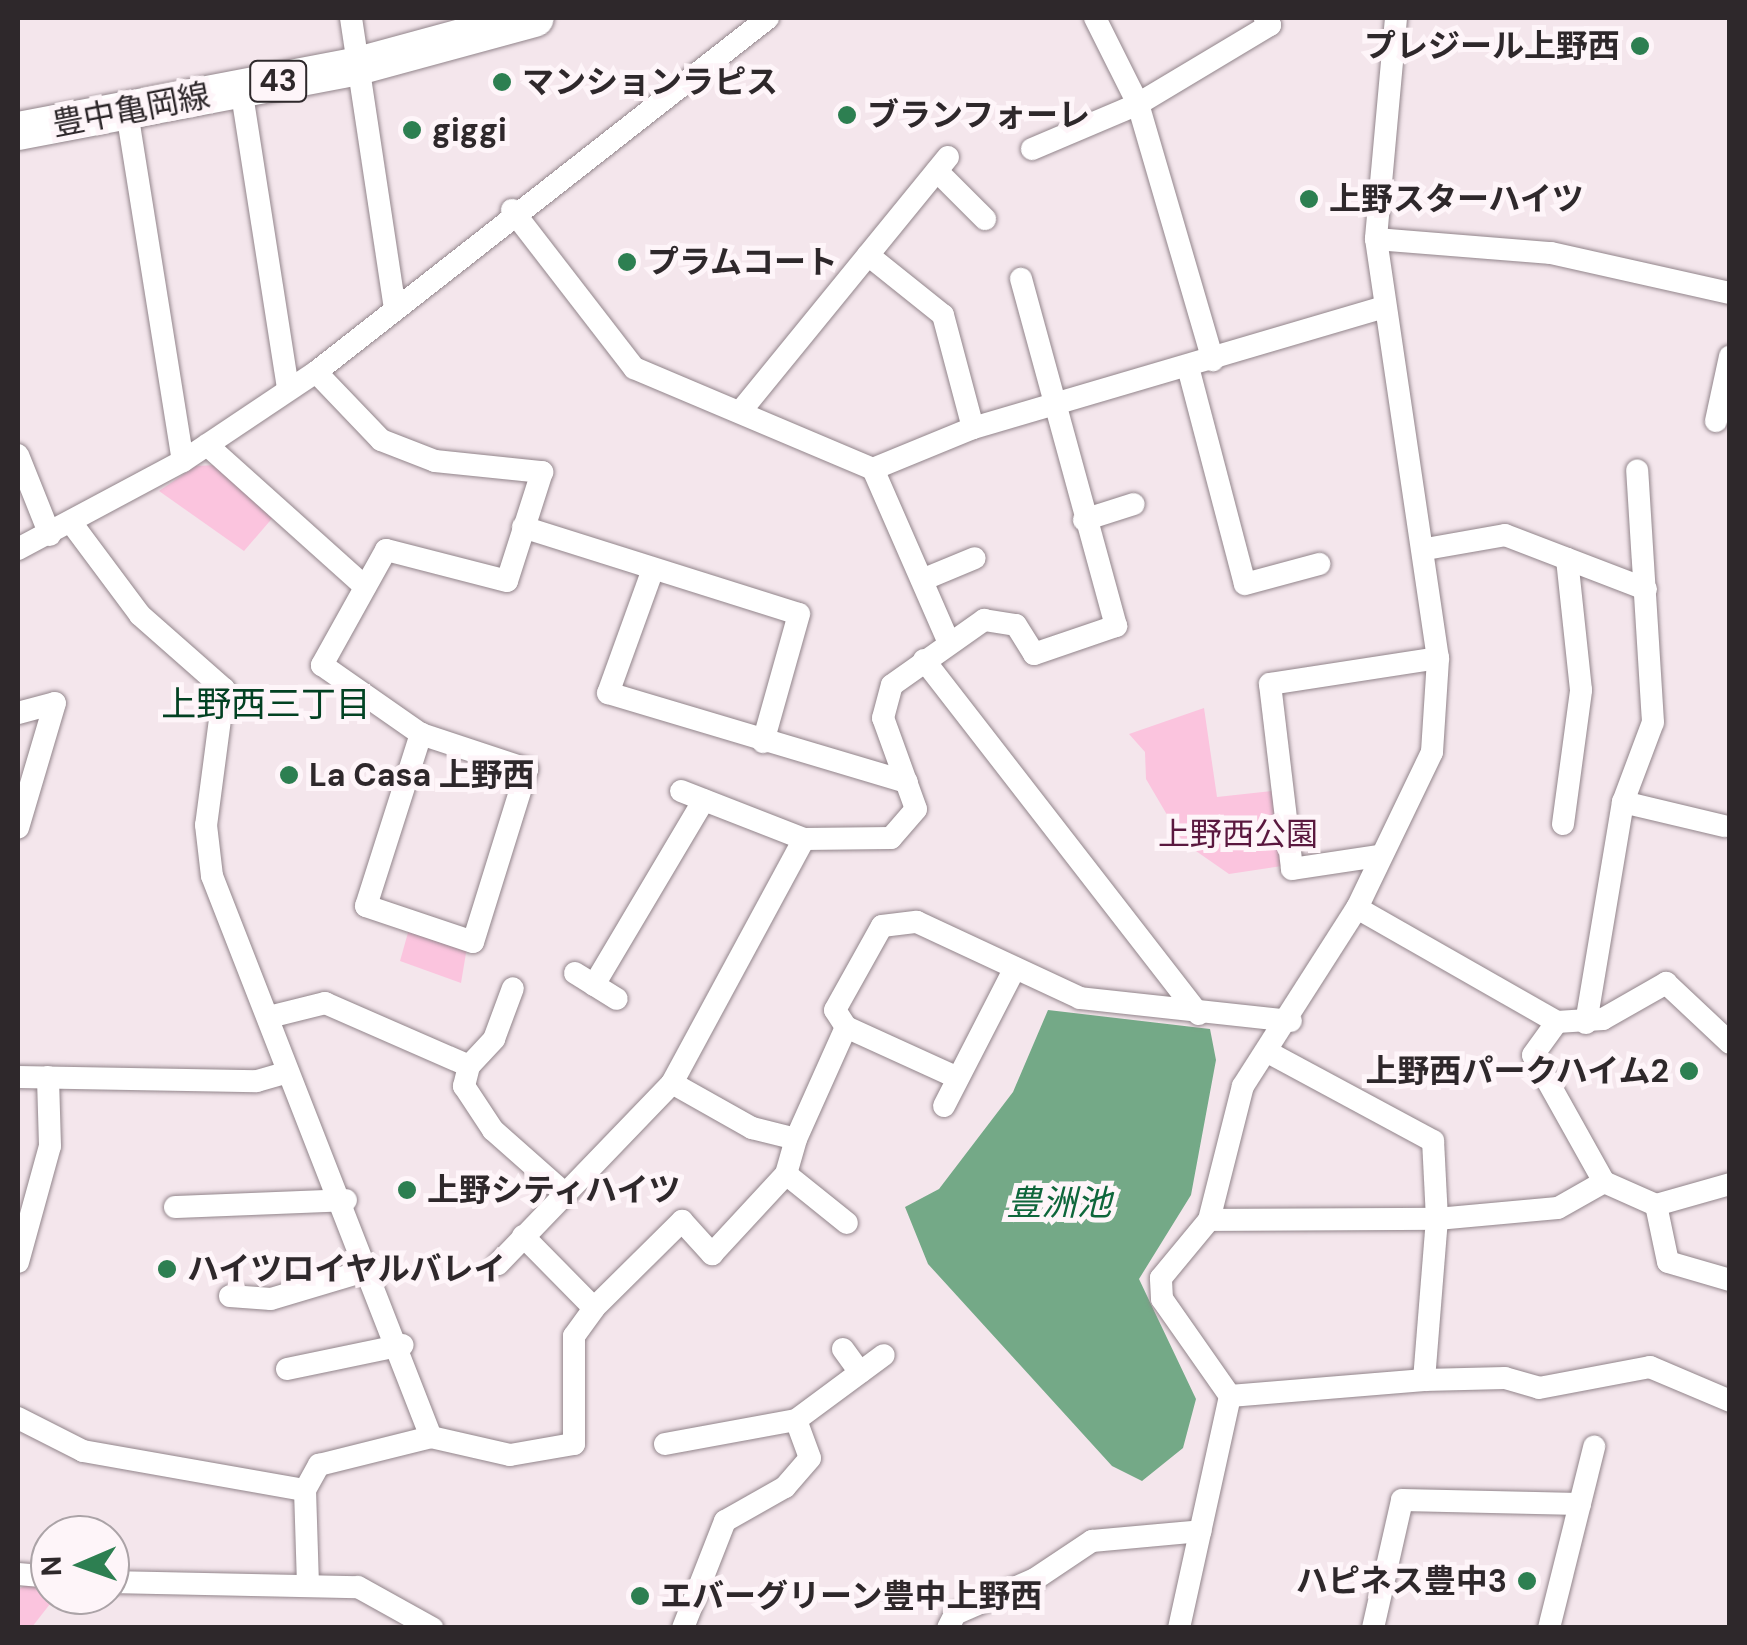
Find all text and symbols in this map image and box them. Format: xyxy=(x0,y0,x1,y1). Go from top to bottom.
place label: プレジール上野西 xyxy=(1364,27,1620,65)
marker: プレジール上野西 xyxy=(1629,35,1651,57)
road number: 43 xyxy=(248,56,308,106)
place label: マンションラピス xyxy=(522,63,778,101)
marker: マンションラピス xyxy=(491,71,513,93)
street label: 豊中亀岡線 xyxy=(49,76,213,144)
place label: ブランフォーレ xyxy=(867,96,1091,134)
marker: ブランフォーレ xyxy=(836,104,858,126)
place label: giggi xyxy=(432,111,507,149)
marker: giggi xyxy=(401,119,423,141)
place label: 上野スターハイツ xyxy=(1329,180,1585,218)
marker: 上野スターハイツ xyxy=(1298,188,1320,210)
place label: プラムコート xyxy=(647,243,839,281)
marker: プラムコート xyxy=(616,251,638,273)
district label: 上野西三丁目 xyxy=(161,683,371,725)
place label: La Casa 上野西 xyxy=(309,756,535,794)
marker: La Casa 上野西 xyxy=(278,764,300,786)
park label: 上野西公園 xyxy=(1158,815,1318,853)
place label: 上野西パークハイム2 xyxy=(1363,1052,1669,1090)
marker: 上野西パークハイム2 xyxy=(1678,1060,1700,1082)
place label: 上野シティハイツ xyxy=(427,1171,683,1209)
marker: 上野シティハイツ xyxy=(396,1179,418,1201)
water label: 豊洲池 xyxy=(1007,1182,1111,1224)
place label: ハイツロイヤルバレイ xyxy=(187,1250,507,1288)
marker: ハイツロイヤルバレイ xyxy=(156,1258,178,1280)
north arrow xyxy=(30,1515,130,1615)
text: N xyxy=(33,1555,70,1577)
place label: ハピネス豊中3 xyxy=(1296,1562,1507,1600)
marker: ハピネス豊中3 xyxy=(1516,1570,1538,1592)
place label: エバーグリーン豊中上野西 xyxy=(660,1577,1044,1615)
marker: エバーグリーン豊中上野西 xyxy=(629,1585,651,1607)

